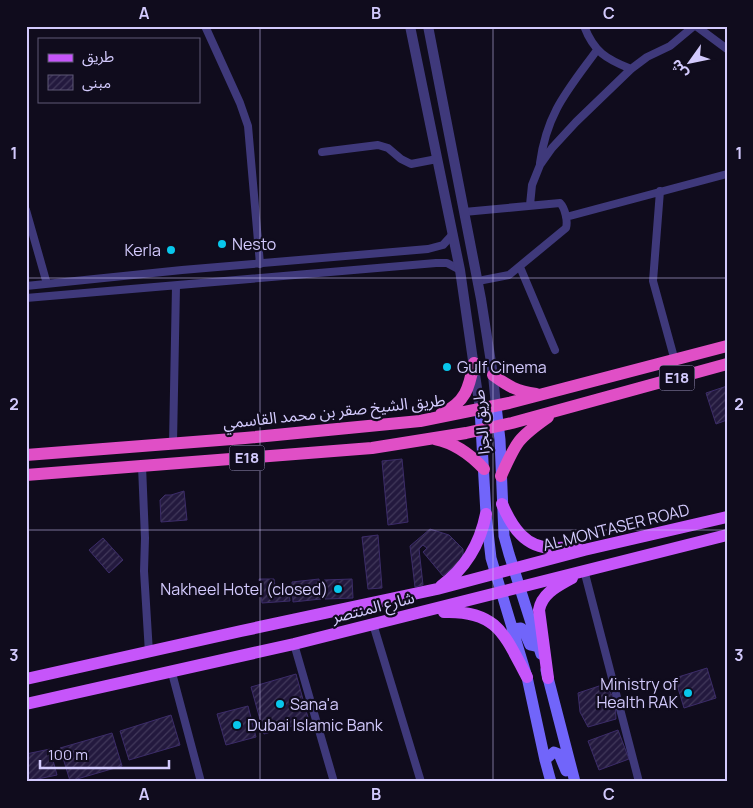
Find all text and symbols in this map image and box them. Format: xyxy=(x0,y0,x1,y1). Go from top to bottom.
text: A xyxy=(139,2,150,24)
text: B xyxy=(371,2,381,24)
text: C xyxy=(603,2,615,24)
legend xyxy=(38,38,200,102)
north arrow xyxy=(666,38,716,88)
text: طريق xyxy=(82,46,114,67)
text: ش xyxy=(665,56,692,83)
text: مبنى xyxy=(82,72,111,93)
text: 1 xyxy=(10,142,18,164)
text: 1 xyxy=(735,142,743,164)
place label: Nesto xyxy=(232,233,276,255)
marker: Nesto xyxy=(216,238,228,250)
place label: Kerla xyxy=(124,239,161,261)
marker: Kerla xyxy=(165,244,177,256)
place label: Gulf Cinema xyxy=(457,356,547,378)
marker: Gulf Cinema xyxy=(441,361,453,373)
road number: E18 xyxy=(660,366,694,390)
street label: طريق الشيخ صقر بن محمد القاسمي xyxy=(222,388,447,436)
street label: طريق الجزا xyxy=(467,388,495,456)
text: 2 xyxy=(9,393,19,415)
text: 2 xyxy=(734,393,744,415)
road number: E18 xyxy=(230,446,264,470)
street label: AL MONTASER ROAD xyxy=(540,498,692,556)
place label: Nakheel Hotel (closed) xyxy=(160,578,328,600)
marker: Nakheel Hotel (closed) xyxy=(332,583,344,595)
street label: شارع المنتصر xyxy=(328,586,417,630)
text: 3 xyxy=(9,644,19,666)
text: 3 xyxy=(734,644,744,666)
place label: Ministry of Health RAK xyxy=(596,673,678,713)
marker: Ministry of Health RAK xyxy=(682,687,694,699)
place label: Sana'a xyxy=(290,693,339,715)
marker: Sana'a xyxy=(274,698,286,710)
place label: Dubai Islamic Bank xyxy=(247,714,384,736)
marker: Dubai Islamic Bank xyxy=(231,719,243,731)
scale bar xyxy=(40,738,169,770)
text: 100 m xyxy=(48,744,88,765)
text: A xyxy=(139,783,150,805)
text: B xyxy=(371,783,381,805)
text: C xyxy=(603,783,615,805)

